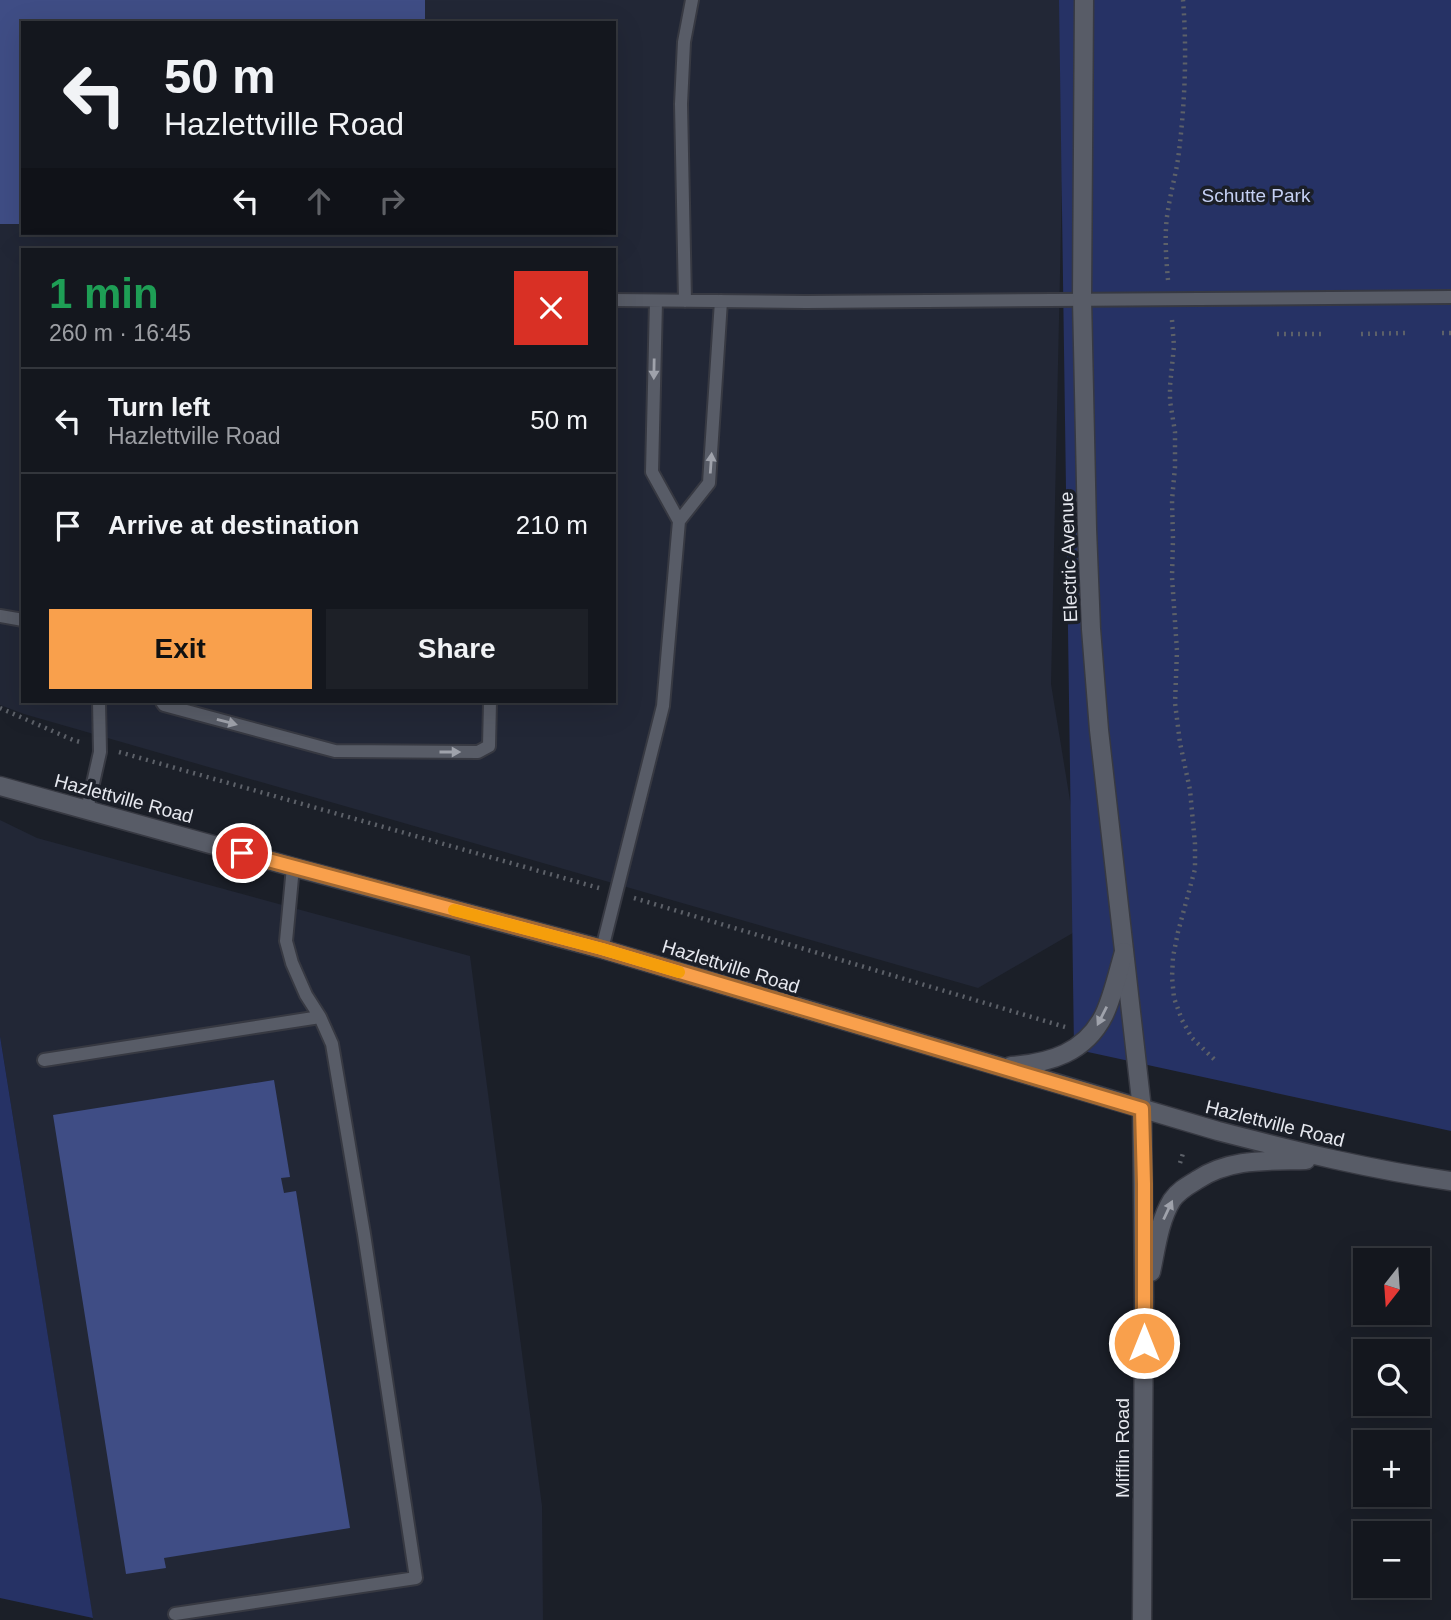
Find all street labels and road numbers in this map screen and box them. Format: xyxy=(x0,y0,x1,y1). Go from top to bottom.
street label: Electric Avenue xyxy=(1056,491,1081,623)
street label: Hazlettville Road xyxy=(52,770,195,827)
street label: Hazlettville Road xyxy=(660,936,802,997)
street label: Hazlettville Road xyxy=(1203,1096,1347,1151)
street label: Mifflin Road xyxy=(1112,1398,1133,1498)

